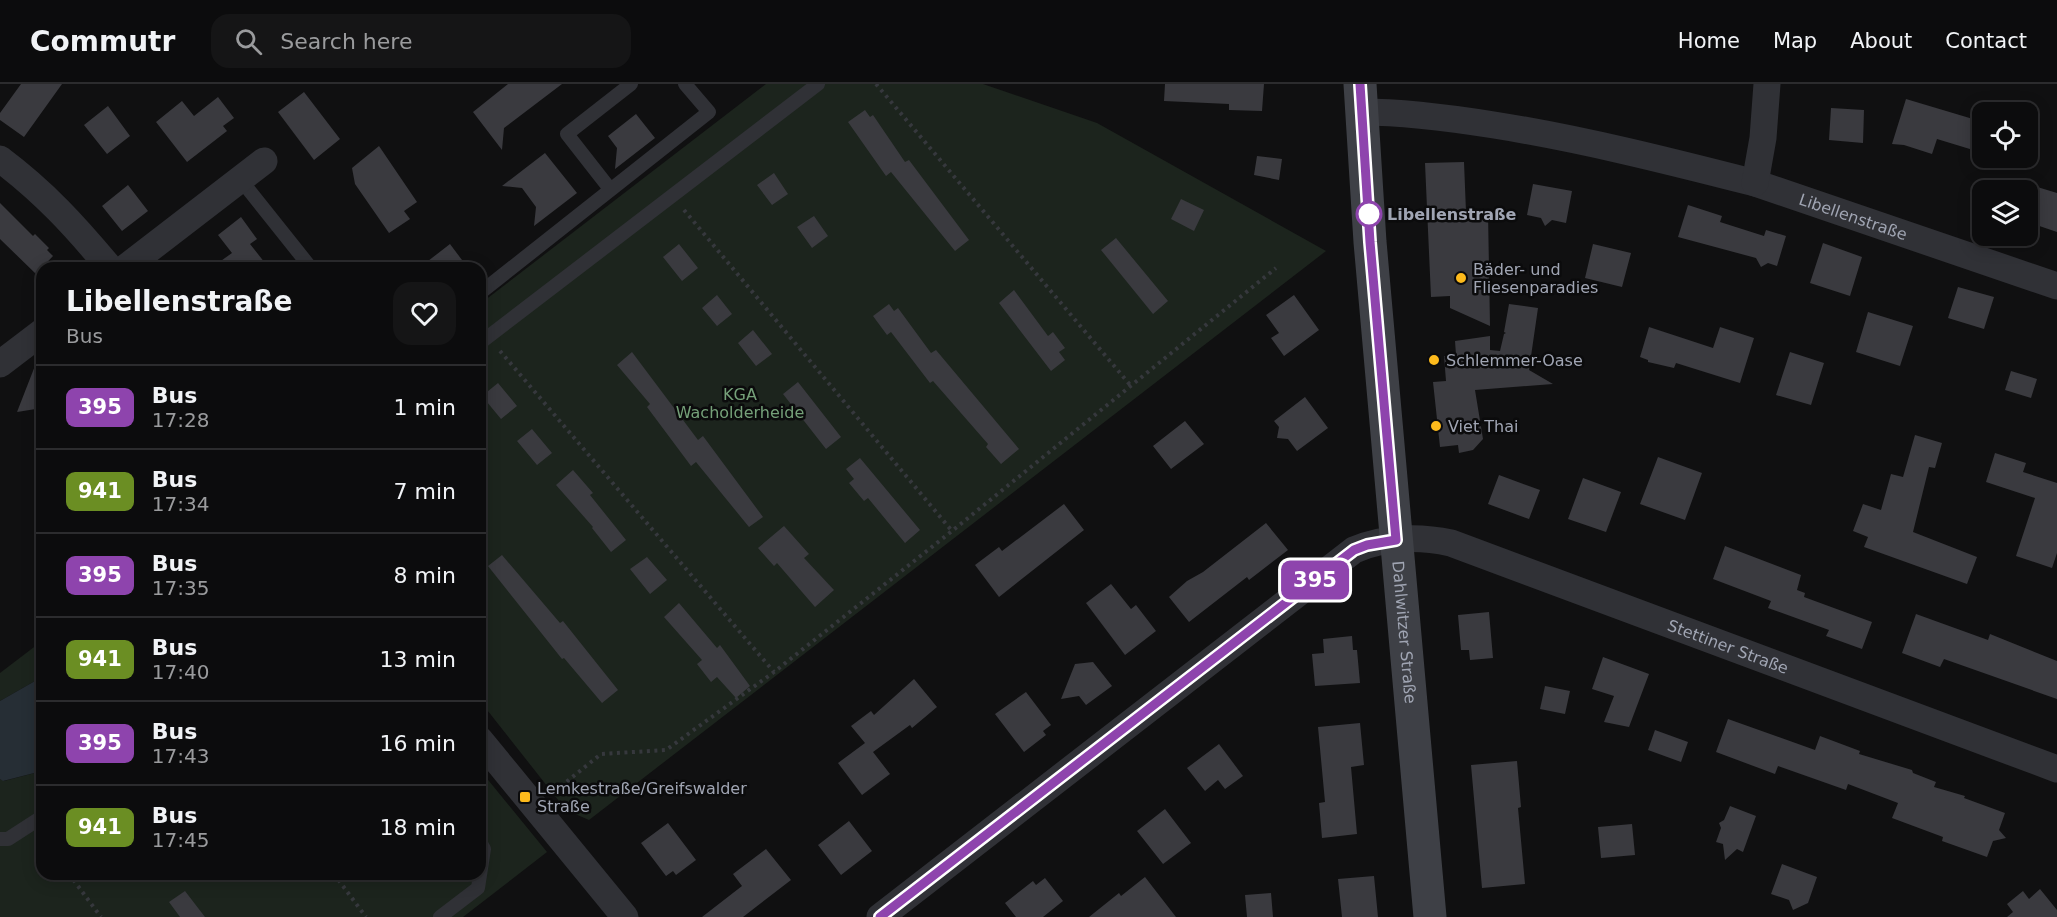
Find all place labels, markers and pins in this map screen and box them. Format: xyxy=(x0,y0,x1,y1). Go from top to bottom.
marker: Libellenstraße xyxy=(1356,201,1382,227)
place label: Libellenstraße xyxy=(1387,205,1517,224)
place label: Bäder- und Fliesenparadies xyxy=(1473,260,1598,297)
marker: Bäder- und Fliesenparadies xyxy=(1454,271,1468,285)
place label: Schlemmer-Oase xyxy=(1446,351,1583,370)
marker: Schlemmer-Oase xyxy=(1427,353,1441,367)
place label: Viet Thai xyxy=(1448,417,1518,436)
marker: Viet Thai xyxy=(1429,419,1443,433)
place label: Lemkestraße/Greifswalder Straße xyxy=(537,779,747,816)
marker: Lemkestraße/Greifswalder Straße xyxy=(518,790,532,804)

